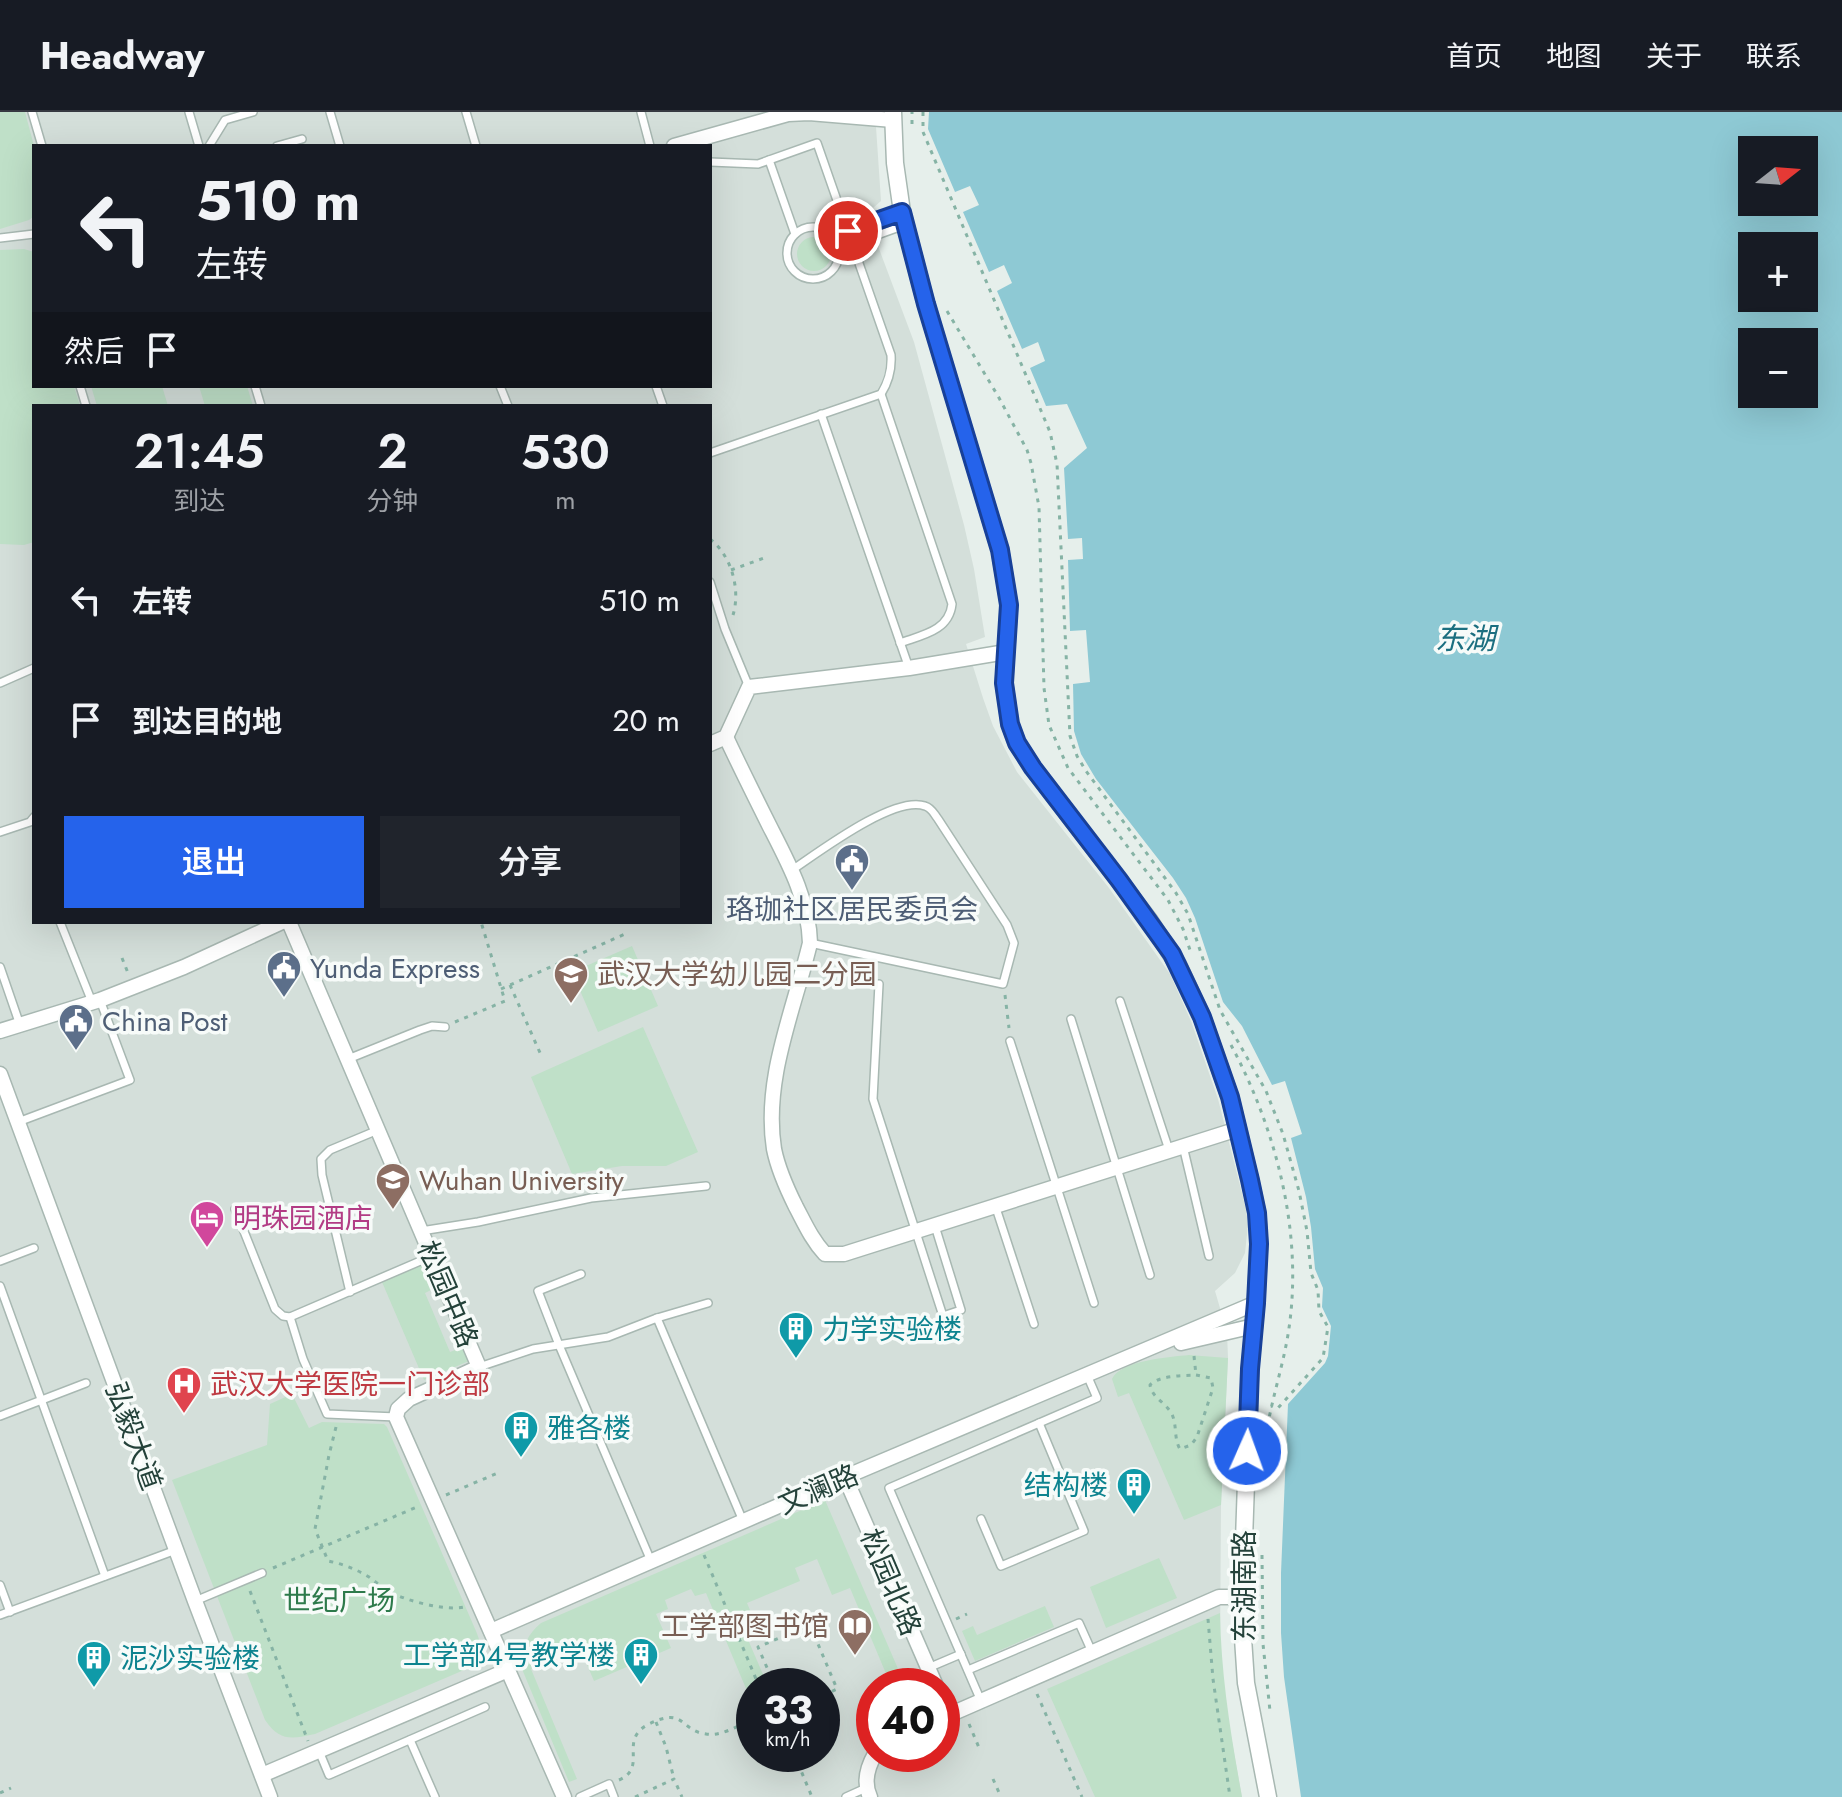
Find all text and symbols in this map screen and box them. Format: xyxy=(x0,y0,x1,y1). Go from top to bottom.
text: Headway xyxy=(40,28,205,83)
text: 首页 xyxy=(1446,36,1502,77)
text: 地图 xyxy=(1546,36,1602,77)
text: 关于 xyxy=(1646,36,1702,77)
text: 联系 xyxy=(1746,36,1802,77)
north arrow xyxy=(1738,136,1818,216)
map controls xyxy=(1738,136,1818,408)
text: 510 m xyxy=(196,160,360,241)
icon: left xyxy=(64,176,168,280)
pin xyxy=(814,197,882,265)
icon: arrive xyxy=(826,209,870,253)
button: + xyxy=(1738,232,1818,312)
text: 左转 xyxy=(196,238,268,290)
icon: arrive xyxy=(140,328,184,372)
button: − xyxy=(1738,328,1818,408)
text: 然后 xyxy=(64,330,124,373)
text: 21:45 xyxy=(134,417,264,486)
text: 2 xyxy=(377,417,408,486)
text: 530 xyxy=(521,418,610,487)
text: m xyxy=(555,481,575,519)
text: 到达 xyxy=(173,482,225,520)
text: 分钟 xyxy=(367,482,419,520)
icon: left xyxy=(64,578,108,622)
text: 510 m xyxy=(599,579,680,622)
text: 左转 xyxy=(132,580,192,623)
water label: 东湖 xyxy=(1435,617,1499,660)
icon: arrive xyxy=(64,698,108,742)
text: 20 m xyxy=(613,699,680,742)
text: 到达目的地 xyxy=(132,700,282,743)
button: 退出 xyxy=(64,816,364,908)
button: 分享 xyxy=(380,816,680,908)
public building icon: 珞珈社区居民委员会 xyxy=(833,842,871,892)
place label: 珞珈社区居民委员会 xyxy=(726,889,978,930)
place label: Yunda Express xyxy=(310,948,480,989)
public building icon: Yunda Express xyxy=(265,949,303,999)
place label: 武汉大学幼儿园二分园 xyxy=(597,954,877,995)
school or university icon: 武汉大学幼儿园二分园 xyxy=(552,955,590,1005)
place label: China Post xyxy=(102,1001,228,1042)
public building icon: China Post xyxy=(57,1002,95,1052)
place label: Wuhan University xyxy=(419,1160,624,1201)
school or university icon: Wuhan University xyxy=(374,1161,412,1211)
place label: 明珠园酒店 xyxy=(233,1198,373,1239)
hotel icon: 明珠园酒店 xyxy=(188,1199,226,1249)
street label: 松园中路 xyxy=(407,1235,488,1354)
place label: 力学实验楼 xyxy=(822,1309,962,1350)
building icon: 力学实验楼 xyxy=(777,1310,815,1360)
place label: 武汉大学医院一门诊部 xyxy=(210,1364,490,1405)
hospital icon: 武汉大学医院一门诊部 xyxy=(165,1365,203,1415)
street label: 弘毅大道 xyxy=(95,1377,172,1496)
place label: 雅各楼 xyxy=(547,1408,631,1449)
building icon: 雅各楼 xyxy=(502,1409,540,1459)
position arrow xyxy=(1205,1409,1289,1493)
street label: 文澜路 xyxy=(772,1454,865,1525)
place label: 结构楼 xyxy=(1024,1465,1108,1506)
building icon: 结构楼 xyxy=(1115,1466,1153,1516)
street label: 松园北路 xyxy=(850,1523,931,1642)
street label: 东湖南路 xyxy=(1224,1530,1265,1642)
park label: 世纪广场 xyxy=(283,1580,395,1621)
place label: 工学部图书馆 xyxy=(661,1606,829,1647)
library icon: 工学部图书馆 xyxy=(836,1607,874,1657)
place label: 工学部4号教学楼 xyxy=(403,1635,615,1676)
building icon: 工学部4号教学楼 xyxy=(622,1636,660,1686)
place label: 泥沙实验楼 xyxy=(120,1638,260,1679)
building icon: 泥沙实验楼 xyxy=(75,1639,113,1689)
speed limit sign: 40 xyxy=(856,1668,960,1772)
text: 33 xyxy=(763,1681,813,1739)
text: km/h xyxy=(765,1725,811,1754)

